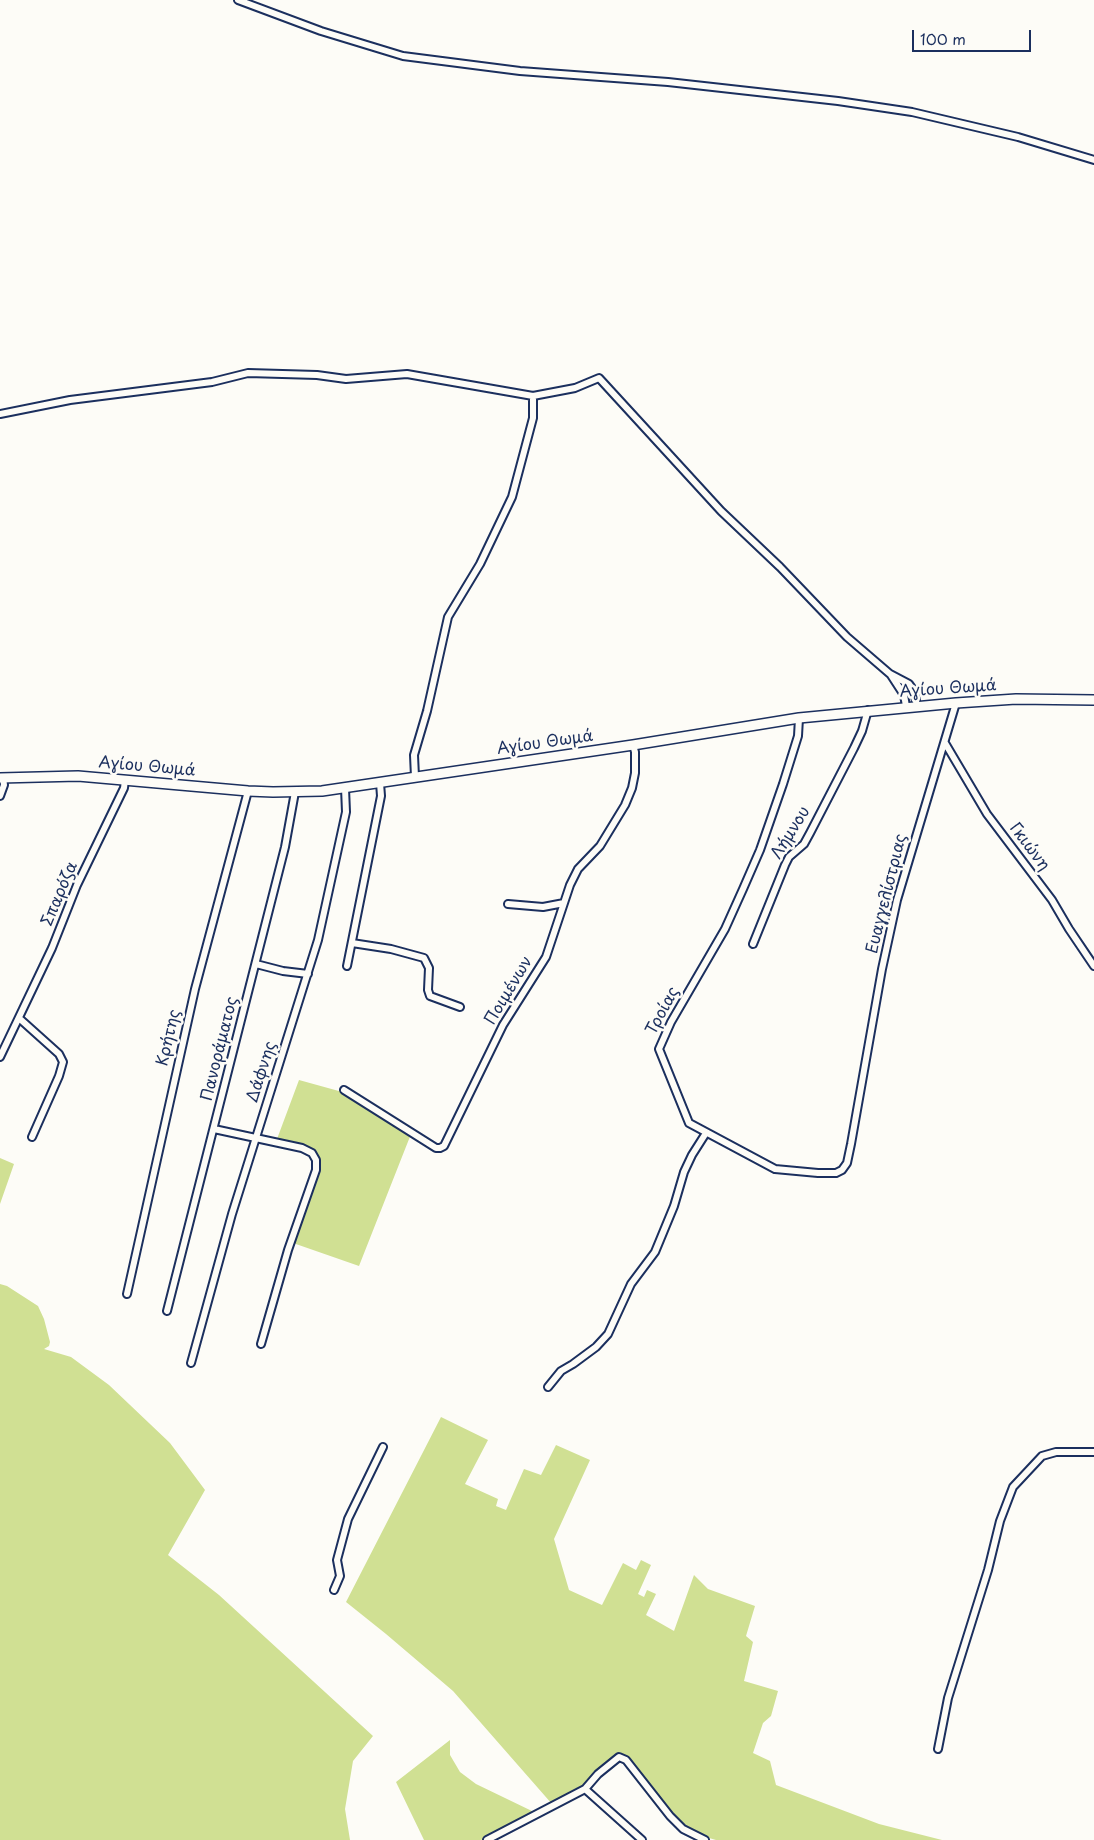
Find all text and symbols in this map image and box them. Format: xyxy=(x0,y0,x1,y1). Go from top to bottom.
scale bar xyxy=(914,20,1033,52)
text: 100 m xyxy=(920,27,966,50)
street label: Αγίου Θωμά xyxy=(899,676,997,702)
street label: Αγίου Θωμά xyxy=(496,727,594,759)
street label: Αγίου Θωμά xyxy=(98,753,196,781)
street label: Λήμνου xyxy=(767,803,815,863)
street label: Γκιώνη xyxy=(1005,819,1053,875)
street label: Ευαγγελίστριας xyxy=(863,832,911,956)
street label: Σπαρόζα xyxy=(38,859,82,929)
street label: Ποιμένων xyxy=(481,953,537,1029)
street label: Τροίας xyxy=(643,984,683,1038)
street label: Πανοράματος xyxy=(198,995,242,1103)
street label: Κρήτης xyxy=(153,1008,185,1068)
street label: Δάφνης xyxy=(243,1039,281,1105)

